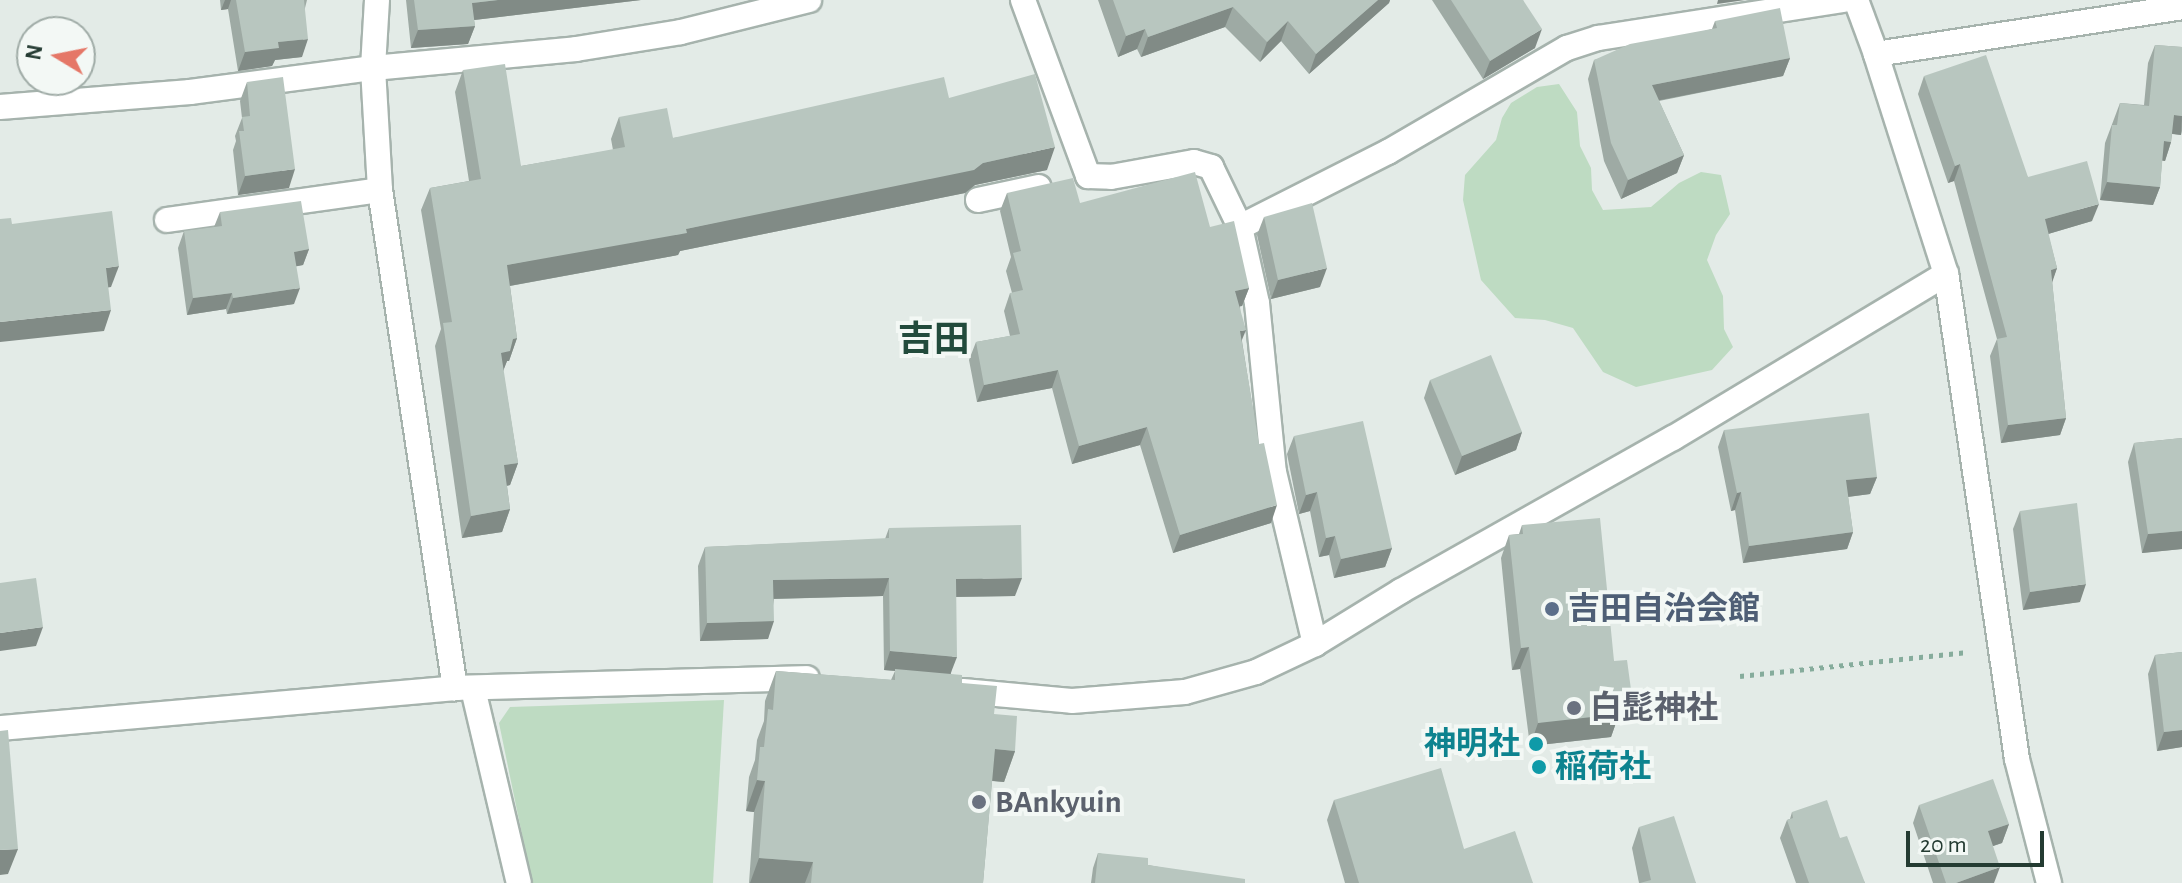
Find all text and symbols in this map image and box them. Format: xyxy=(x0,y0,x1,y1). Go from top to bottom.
north arrow xyxy=(16,16,96,96)
text: N xyxy=(22,43,46,62)
district label: 吉田 xyxy=(898,319,970,363)
place label: 吉田自治会館 xyxy=(1568,590,1760,628)
marker: 吉田自治会館 xyxy=(1543,600,1561,618)
place label: 白髭神社 xyxy=(1590,689,1718,727)
marker: 白髭神社 xyxy=(1565,699,1583,717)
place label: 神明社 xyxy=(1424,725,1520,763)
marker: 神明社 xyxy=(1527,735,1545,753)
place label: 稲荷社 xyxy=(1555,748,1651,786)
marker: 稲荷社 xyxy=(1530,758,1548,776)
place label: BAnkyuin xyxy=(995,783,1122,821)
marker: BAnkyuin xyxy=(970,793,988,811)
scale bar xyxy=(1910,815,2048,865)
text: 20 m xyxy=(1920,833,1967,857)

